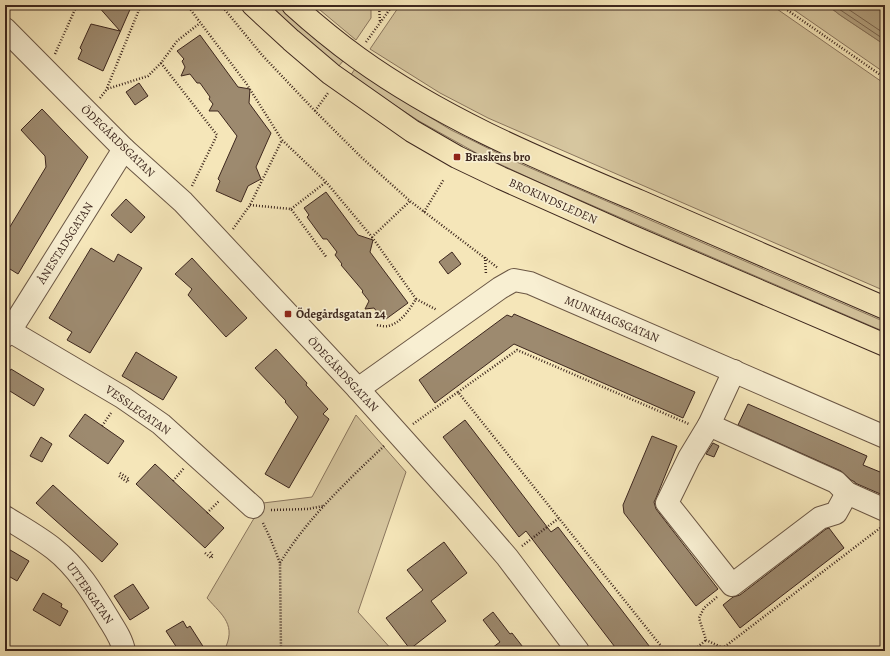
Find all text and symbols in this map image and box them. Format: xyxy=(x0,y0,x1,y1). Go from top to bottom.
street label: ÖDEGÅRDSGATAN xyxy=(77,101,159,181)
place label: Braskens bro xyxy=(465,149,530,165)
marker: Braskens bro xyxy=(452,152,462,162)
street label: BROKINDSLEDEN xyxy=(506,174,600,228)
street label: ÅNESTADSGATAN xyxy=(33,199,97,288)
street label: MUNKHAGSGATAN xyxy=(562,292,662,346)
place label: Ödegårdsgatan 24 xyxy=(296,306,386,322)
marker: Ödegårdsgatan 24 xyxy=(283,309,293,319)
street label: ÖDEGÅRDSGATAN xyxy=(304,333,382,415)
street label: VESSLEGATAN xyxy=(101,381,174,439)
street label: UTTERGATAN xyxy=(63,559,117,628)

